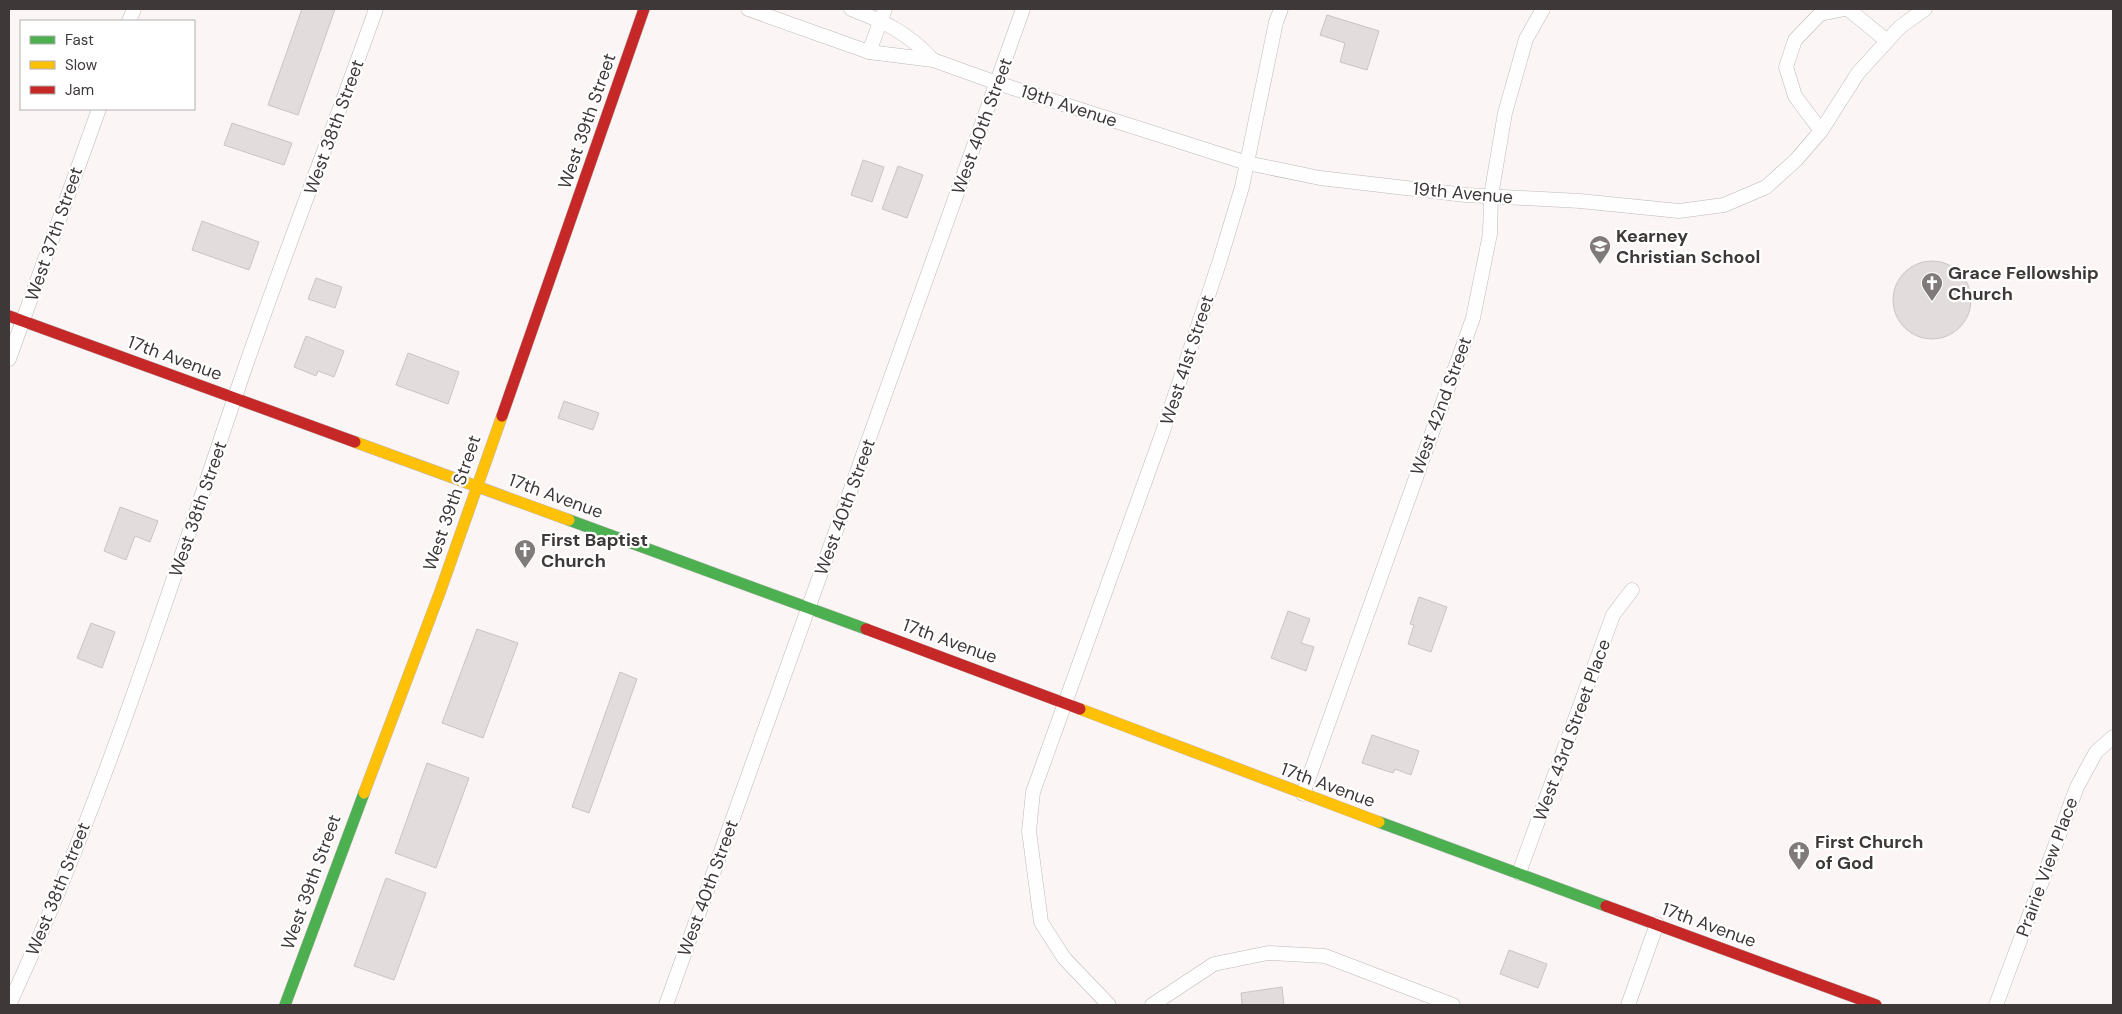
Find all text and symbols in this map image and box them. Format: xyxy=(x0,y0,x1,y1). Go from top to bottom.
legend xyxy=(20,20,195,110)
text: Fast xyxy=(65,30,94,50)
street label: West 39th Street xyxy=(553,50,621,192)
street label: West 40th Street xyxy=(946,54,1018,198)
text: Slow xyxy=(65,55,98,75)
street label: West 38th Street xyxy=(298,56,370,198)
street label: 19th Avenue xyxy=(1018,79,1120,133)
text: Jam xyxy=(65,80,94,100)
street label: West 37th Street xyxy=(20,164,88,304)
street label: 19th Avenue xyxy=(1412,177,1514,209)
place label: Kearney Christian School xyxy=(1616,224,1760,269)
school or university icon: Kearney Christian School xyxy=(1588,234,1612,265)
place label: Grace Fellowship Church xyxy=(1948,261,2099,306)
church icon: Grace Fellowship Church xyxy=(1920,271,1944,302)
street label: West 41st Street xyxy=(1155,292,1219,428)
street label: 17th Avenue xyxy=(125,330,225,386)
street label: West 42nd Street xyxy=(1405,333,1477,479)
street label: West 39th Street xyxy=(418,432,486,574)
street label: West 40th Street xyxy=(809,435,881,579)
street label: West 38th Street xyxy=(164,438,232,580)
street label: 17th Avenue xyxy=(506,468,606,524)
place label: First Baptist Church xyxy=(541,528,648,573)
church icon: First Baptist Church xyxy=(513,538,537,569)
street label: 17th Avenue xyxy=(900,613,1000,669)
street label: West 43rd Street Place xyxy=(1528,636,1616,824)
street label: 17th Avenue xyxy=(1278,757,1378,813)
street label: Prairie View Place xyxy=(2011,794,2083,940)
street label: West 39th Street xyxy=(275,811,347,953)
street label: West 40th Street xyxy=(672,816,744,960)
street label: West 38th Street xyxy=(20,819,96,959)
place label: First Church of God xyxy=(1815,830,1923,875)
church icon: First Church of God xyxy=(1787,840,1811,871)
street label: 17th Avenue xyxy=(1659,897,1759,953)

